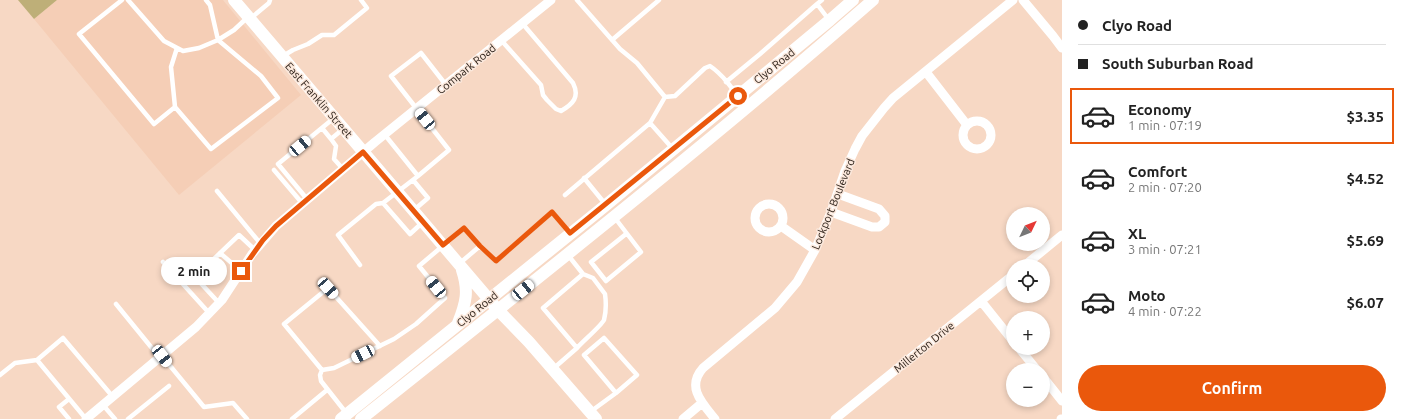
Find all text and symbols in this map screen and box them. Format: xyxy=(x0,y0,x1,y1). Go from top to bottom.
text: Clyo Road xyxy=(1102,17,1172,34)
street label: Compark Road xyxy=(434,42,498,96)
street label: Clyo Road xyxy=(751,46,797,86)
text: South Suburban Road xyxy=(1102,55,1254,72)
street label: East Franklin Street xyxy=(283,60,355,141)
route start xyxy=(729,87,747,105)
icon: car xyxy=(1080,98,1116,134)
text: Economy xyxy=(1128,101,1192,118)
car xyxy=(413,106,437,132)
text: $3.35 xyxy=(1346,108,1384,125)
text: 1 min · 07:19 xyxy=(1128,118,1202,132)
car xyxy=(287,134,313,158)
street label: Lockport Boulevard xyxy=(809,157,857,251)
icon: car xyxy=(1080,160,1116,196)
text: Comfort xyxy=(1128,163,1187,180)
text: $4.52 xyxy=(1346,170,1384,187)
text: 2 min · 07:20 xyxy=(1128,180,1202,194)
north arrow xyxy=(1006,207,1050,251)
map controls xyxy=(1006,207,1050,407)
icon: car xyxy=(1080,222,1116,258)
text: XL xyxy=(1128,225,1146,242)
text: $5.69 xyxy=(1346,232,1384,249)
text: 3 min · 07:21 xyxy=(1128,242,1202,256)
callout: 2 min xyxy=(161,257,227,285)
button: locate xyxy=(1006,259,1050,303)
route end xyxy=(232,262,250,280)
text: 2 min xyxy=(178,264,210,278)
car xyxy=(424,274,448,300)
car xyxy=(316,275,340,301)
car xyxy=(510,278,536,302)
icon: car xyxy=(1080,284,1116,320)
text: Moto xyxy=(1128,287,1166,304)
street label: Clyo Road xyxy=(454,289,500,329)
text: $6.07 xyxy=(1346,294,1384,311)
text: 4 min · 07:22 xyxy=(1128,304,1202,318)
button: + xyxy=(1006,311,1050,355)
street label: Millerton Drive xyxy=(892,319,956,375)
car xyxy=(150,343,174,369)
car xyxy=(350,343,376,365)
button: − xyxy=(1006,363,1050,407)
button: Confirm xyxy=(1078,365,1386,411)

